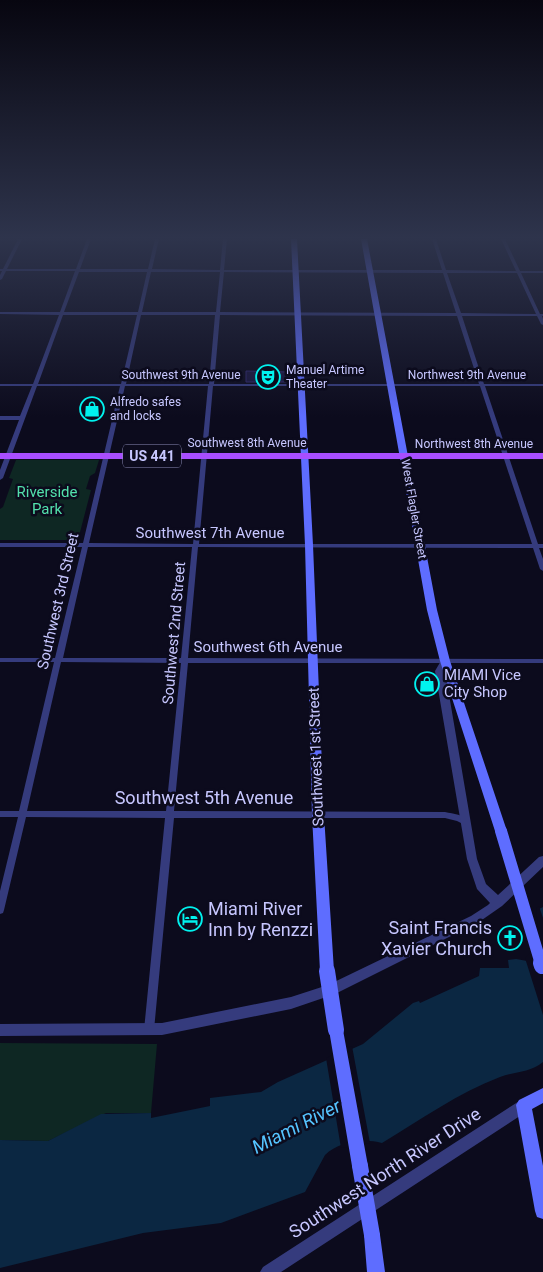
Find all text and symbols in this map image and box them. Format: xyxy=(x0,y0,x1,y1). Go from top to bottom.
place label: Manuel Artime Theater xyxy=(286,363,364,391)
theatre icon: Manuel Artime Theater xyxy=(255,364,281,390)
street label: Southwest 9th Avenue xyxy=(121,368,241,382)
street label: Northwest 9th Avenue xyxy=(408,368,526,382)
place label: Alfredo safes and locks xyxy=(110,395,181,423)
shop icon: Alfredo safes and locks xyxy=(79,396,105,422)
street label: Southwest 8th Avenue xyxy=(187,436,307,450)
street label: Northwest 8th Avenue xyxy=(415,437,533,451)
road number: US 441 xyxy=(123,444,181,468)
street label: West Flagler Street xyxy=(398,458,430,560)
park label: Riverside Park xyxy=(17,483,77,518)
street label: Southwest 7th Avenue xyxy=(136,524,284,542)
street label: Southwest 3rd Street xyxy=(34,531,82,671)
street label: Southwest 2nd Street xyxy=(159,561,189,705)
street label: Southwest 6th Avenue xyxy=(194,638,342,656)
place label: MIAMI Vice City Shop xyxy=(444,666,521,701)
shop icon: MIAMI Vice City Shop xyxy=(414,671,440,697)
street label: Southwest 1st Street xyxy=(305,687,327,827)
street label: Southwest 5th Avenue xyxy=(115,787,293,808)
place label: Miami River Inn by Renzzi xyxy=(208,898,313,940)
hotel icon: Miami River Inn by Renzzi xyxy=(177,906,203,932)
place label: Saint Francis Xavier Church xyxy=(381,917,492,959)
church icon: Saint Francis Xavier Church xyxy=(497,925,523,951)
water label: Miami River xyxy=(248,1094,345,1159)
street label: Southwest North River Drive xyxy=(285,1103,484,1242)

